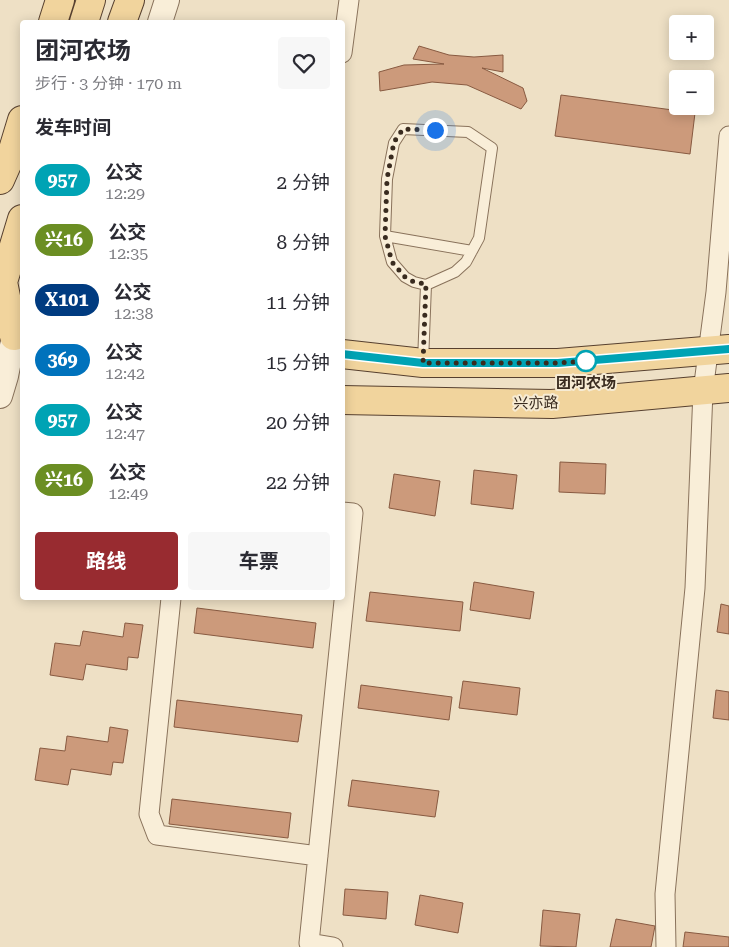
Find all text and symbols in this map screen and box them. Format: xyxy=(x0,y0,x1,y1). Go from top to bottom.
map controls xyxy=(669,15,714,115)
button: + xyxy=(669,15,714,60)
text: 团河农场 xyxy=(35,37,131,65)
button: heart xyxy=(278,37,330,89)
button: − xyxy=(669,70,714,115)
text: 步行 · 3 分钟 · 170 m xyxy=(35,74,182,93)
text: 发车时间 xyxy=(35,116,111,139)
your location xyxy=(423,118,448,143)
text: 公交 xyxy=(105,161,143,184)
text: 957 xyxy=(47,169,78,190)
text: 2 分钟 xyxy=(277,171,330,194)
text: 12:29 xyxy=(105,184,145,203)
text: 公交 xyxy=(108,221,146,244)
text: 兴16 xyxy=(45,229,83,250)
text: 8 分钟 xyxy=(277,231,330,254)
text: 12:35 xyxy=(108,244,148,263)
text: 公交 xyxy=(114,281,152,304)
text: X101 xyxy=(45,289,89,310)
text: 11 分钟 xyxy=(266,291,330,314)
text: 12:38 xyxy=(114,304,153,323)
text: 公交 xyxy=(105,341,143,364)
text: 369 xyxy=(47,349,78,370)
marker: 团河农场 xyxy=(575,350,597,372)
text: 15 分钟 xyxy=(266,351,330,374)
text: 12:42 xyxy=(105,364,145,383)
place label: 团河农场 xyxy=(556,374,616,392)
street label: 兴亦路 xyxy=(513,394,559,412)
text: 公交 xyxy=(105,401,143,424)
text: 957 xyxy=(47,409,78,430)
text: 20 分钟 xyxy=(266,411,330,434)
text: 12:47 xyxy=(105,424,145,443)
text: 公交 xyxy=(108,461,146,484)
text: 兴16 xyxy=(45,469,83,490)
text: 22 分钟 xyxy=(266,471,330,494)
text: 12:49 xyxy=(108,484,148,503)
button: 路线 xyxy=(35,532,178,590)
button: 车票 xyxy=(188,532,330,590)

